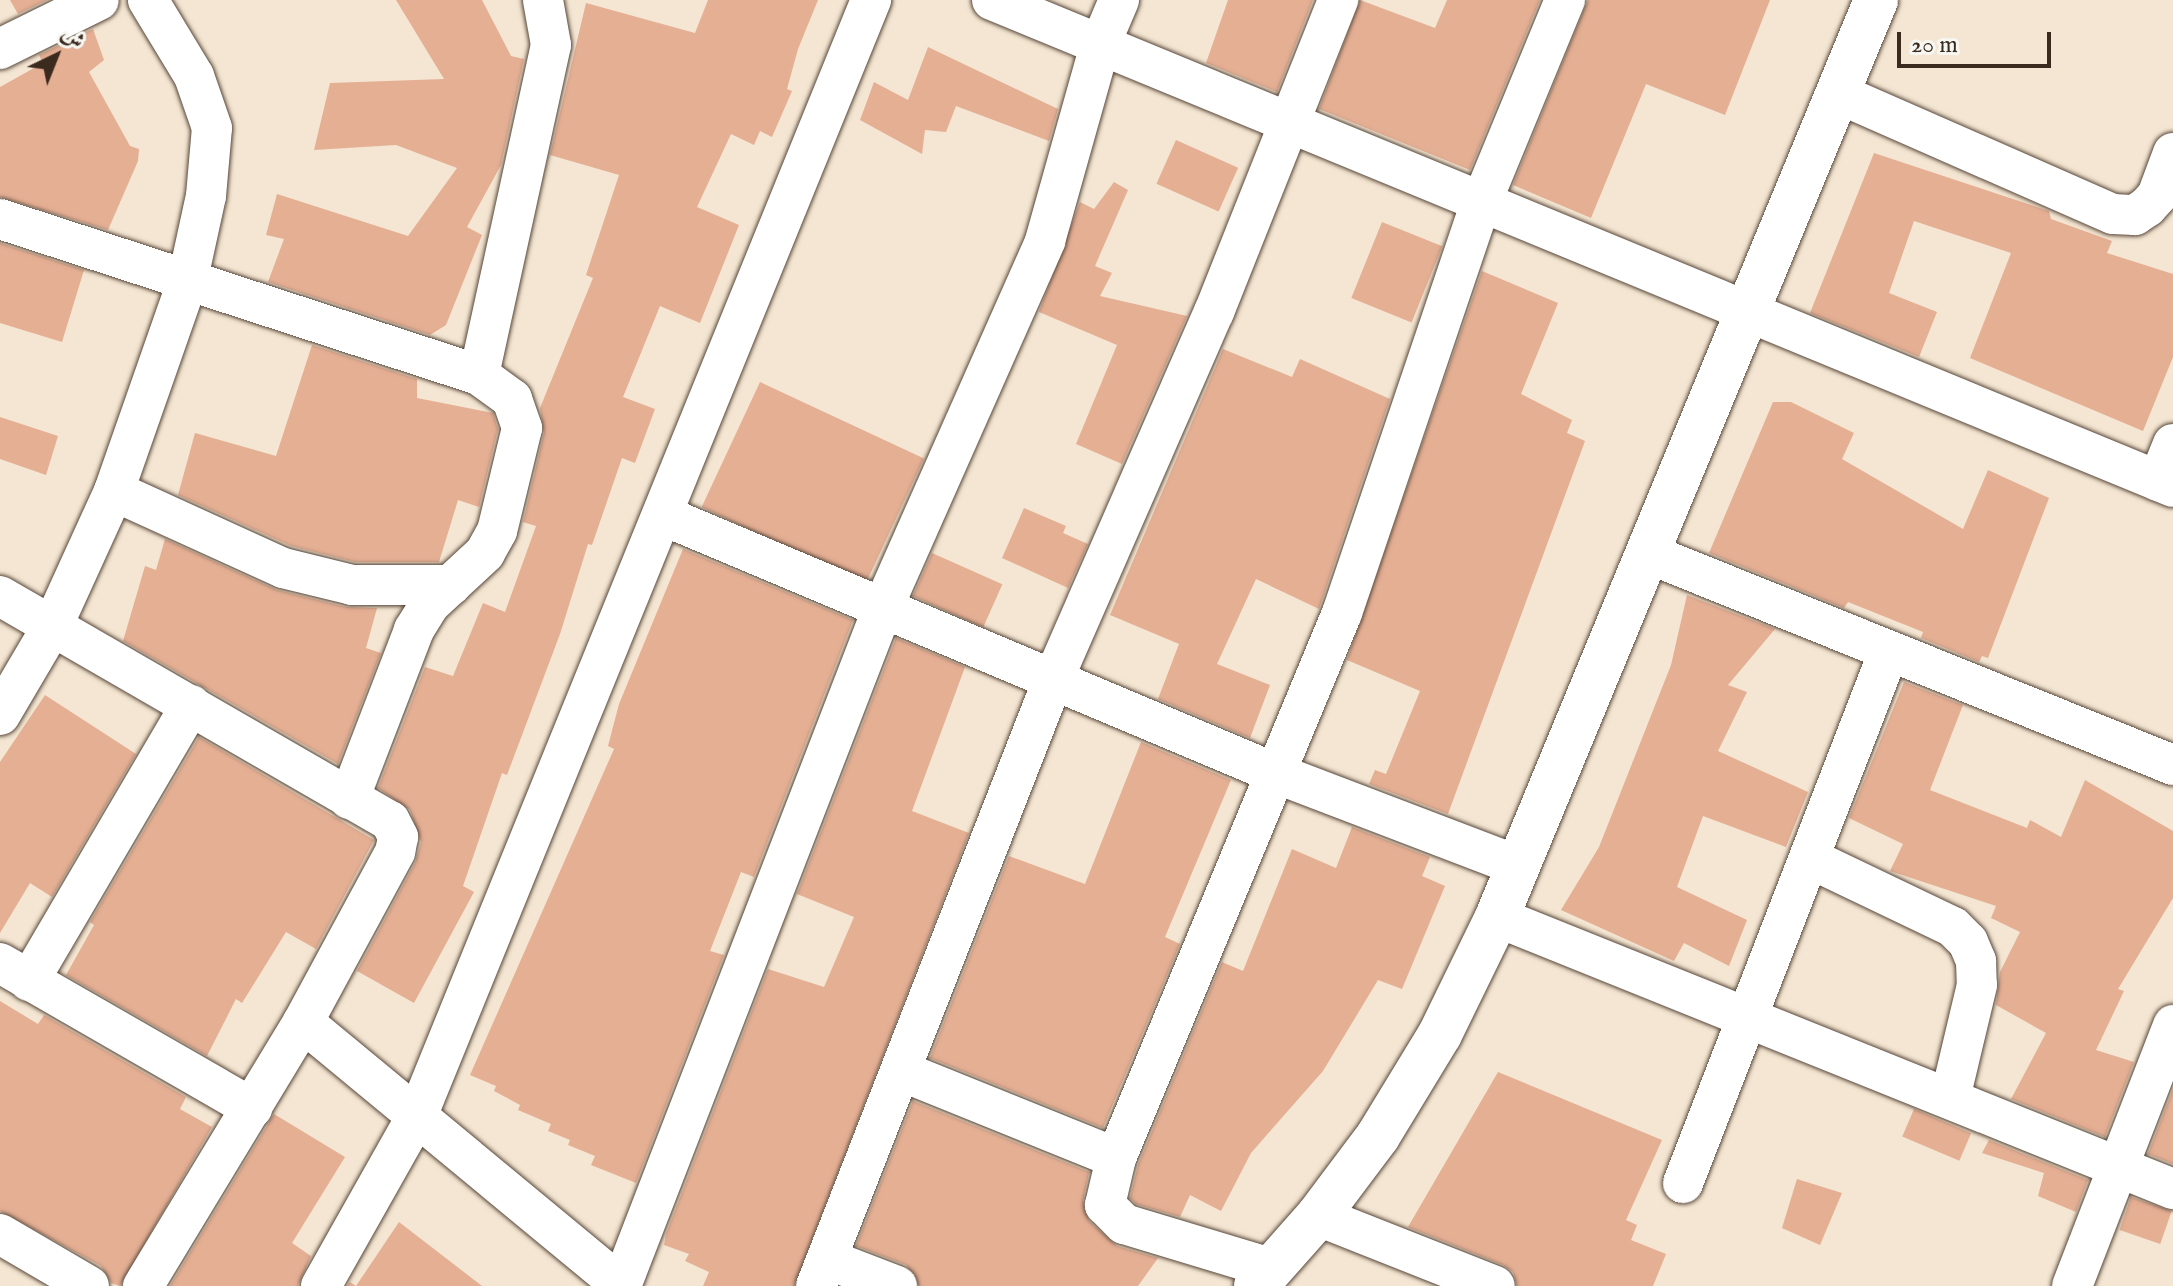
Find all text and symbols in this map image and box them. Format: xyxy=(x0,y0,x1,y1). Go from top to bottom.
north arrow xyxy=(16,16,96,96)
scale bar xyxy=(1901,16,2055,66)
text: ش xyxy=(55,21,90,56)
text: 20 m xyxy=(1911,30,1958,61)

